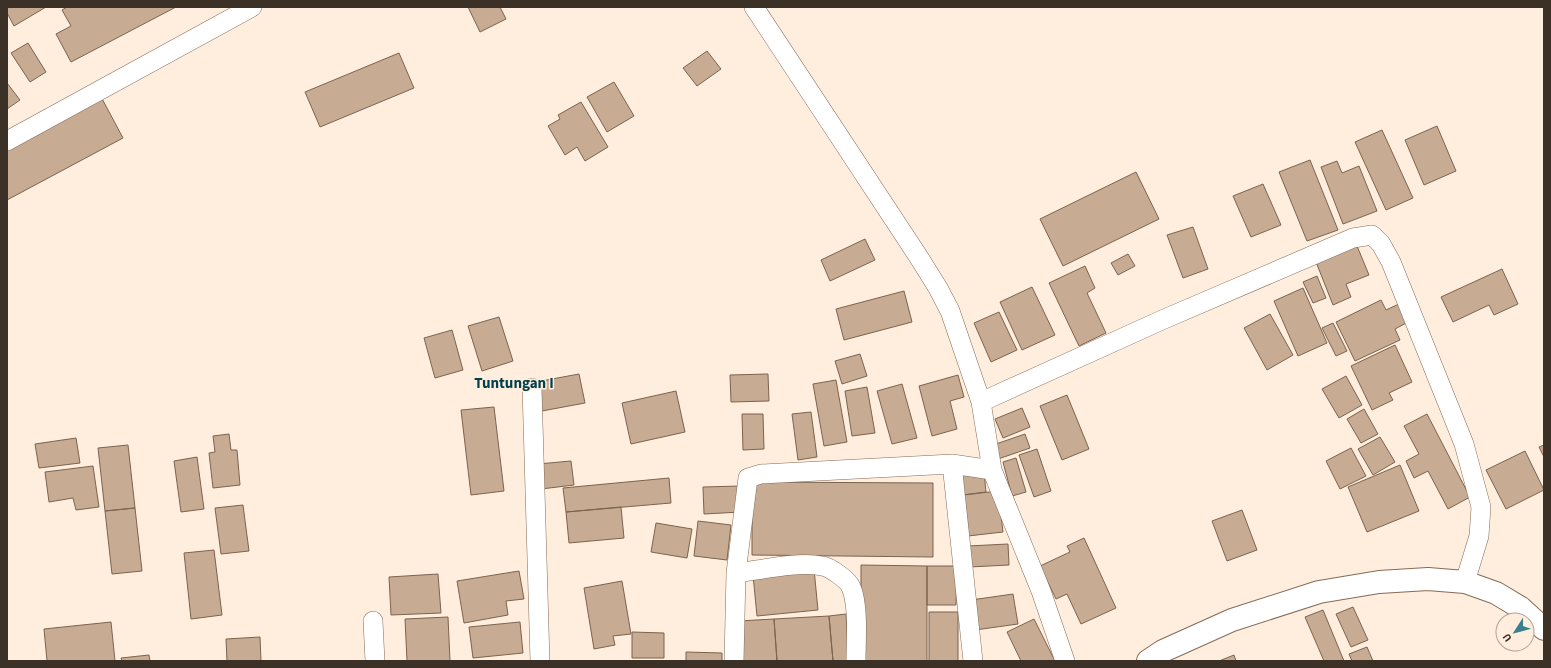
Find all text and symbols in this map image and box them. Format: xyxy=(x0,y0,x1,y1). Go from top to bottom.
district label: Tuntungan I xyxy=(474,373,554,394)
north arrow xyxy=(1495,612,1535,652)
text: U xyxy=(1499,630,1516,645)

